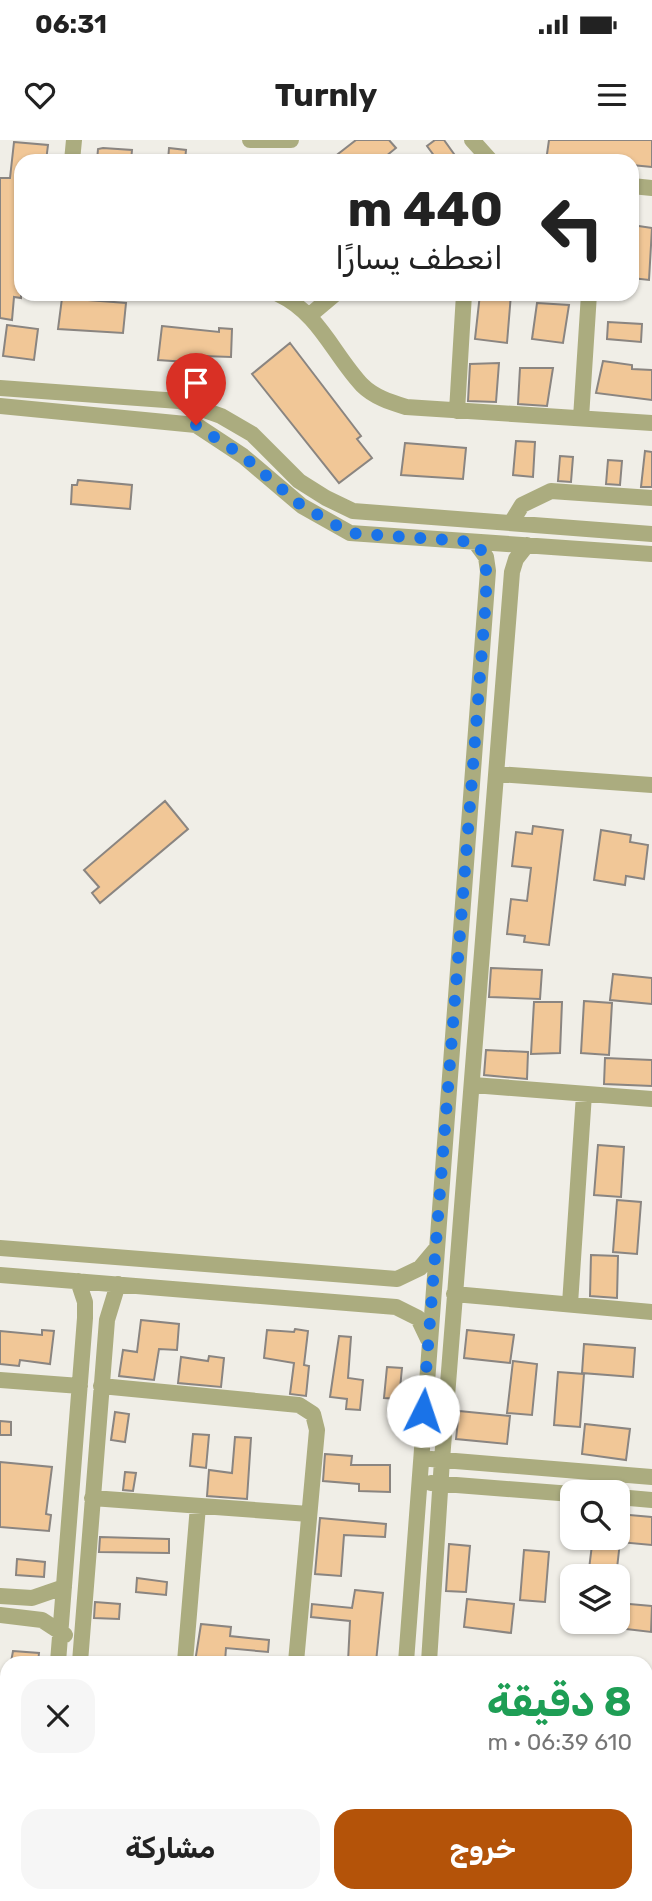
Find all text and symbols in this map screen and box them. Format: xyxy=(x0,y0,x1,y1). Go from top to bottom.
text: 06:31 xyxy=(35,9,107,40)
icon: heart xyxy=(21,76,59,114)
text: Turnly xyxy=(275,76,377,114)
icon: menu xyxy=(593,76,631,114)
text: 440 m xyxy=(347,180,503,238)
icon: left xyxy=(527,182,618,273)
text: انعطف يسارًا xyxy=(335,239,503,277)
pin xyxy=(166,353,226,425)
icon: arrive xyxy=(177,364,215,402)
position arrow xyxy=(386,1374,460,1448)
map controls xyxy=(560,1480,630,1634)
button: search xyxy=(560,1480,630,1550)
button: layers xyxy=(560,1564,630,1634)
text: 8 دقيقة xyxy=(487,1677,632,1727)
button: close xyxy=(21,1679,95,1753)
text: 610 m · 06:39 xyxy=(487,1728,632,1756)
button: مشاركة xyxy=(21,1809,320,1889)
button: خروج xyxy=(334,1809,632,1889)

